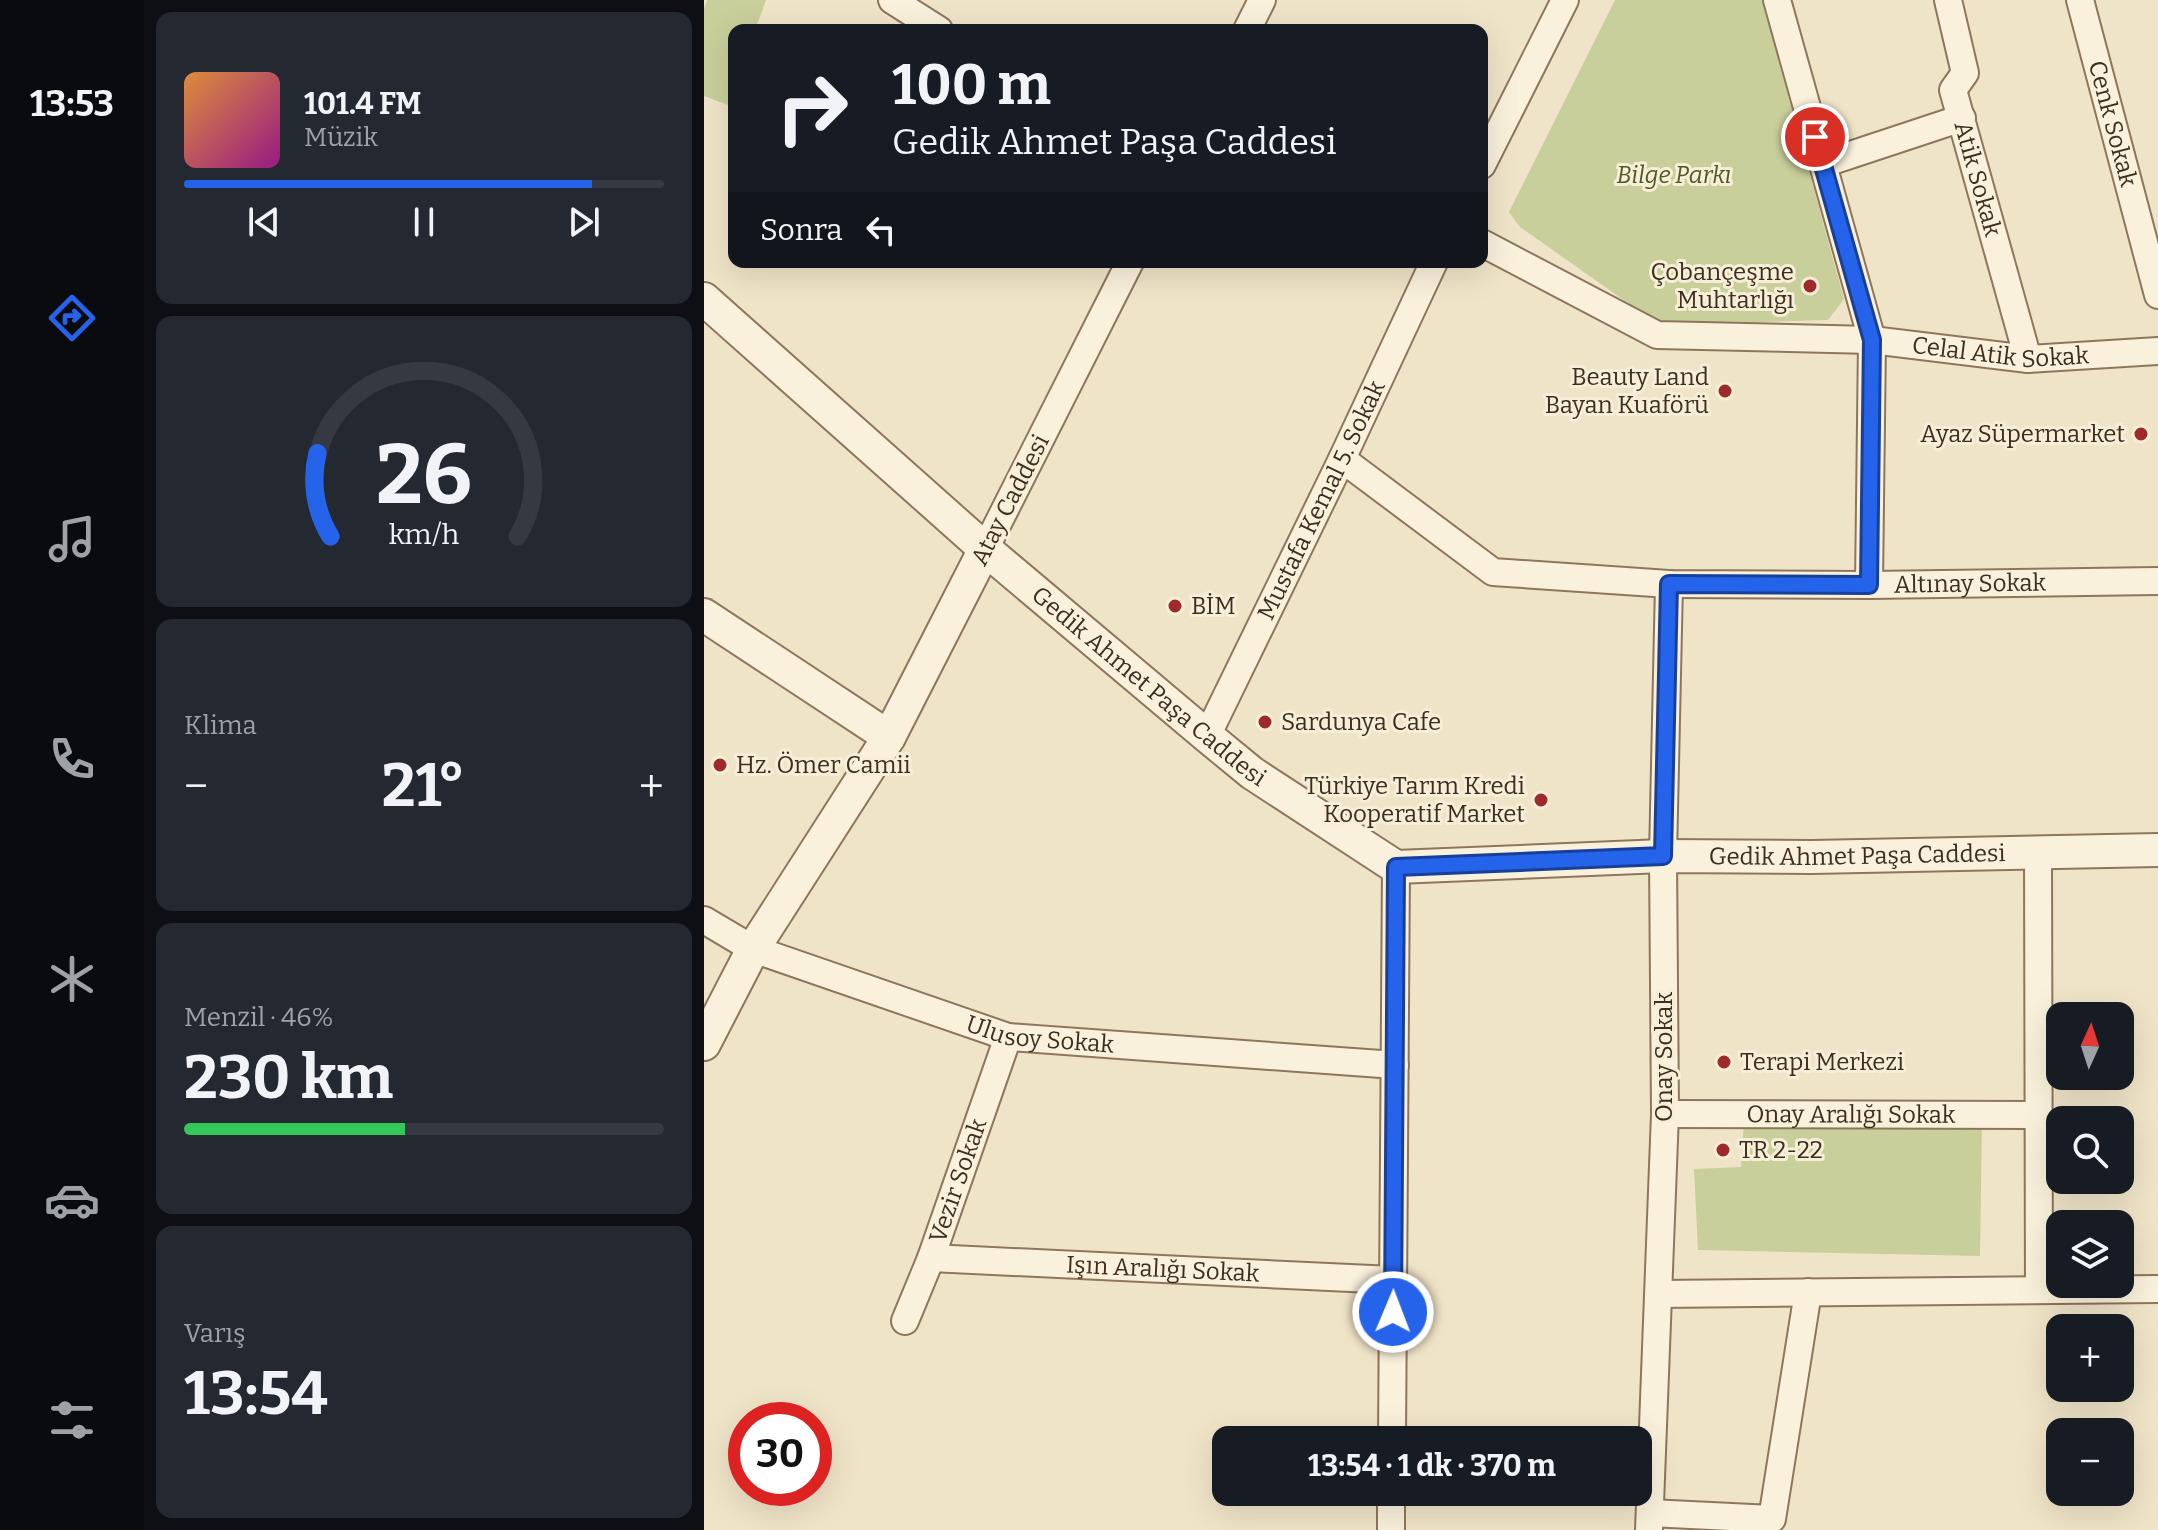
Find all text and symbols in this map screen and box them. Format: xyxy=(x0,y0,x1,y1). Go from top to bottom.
text: 100 m xyxy=(892,52,1051,119)
icon: right xyxy=(760,56,864,160)
street label: Cenk Sokak xyxy=(2083,58,2143,190)
text: 13:53 xyxy=(30,82,114,126)
text: 101.4 FM xyxy=(304,86,421,122)
pin xyxy=(1781,103,1849,171)
icon: arrive xyxy=(1793,115,1837,159)
street label: Atik Sokak xyxy=(1948,118,2007,240)
text: Gedik Ahmet Paşa Caddesi xyxy=(892,120,1337,164)
text: Müzik xyxy=(304,122,378,153)
park label: Bilge Parkı xyxy=(1617,161,1731,189)
icon: previous xyxy=(242,200,286,244)
icon: pause xyxy=(402,200,446,244)
icon: next xyxy=(562,200,606,244)
icon: left xyxy=(859,208,903,252)
text: Sonra xyxy=(760,212,843,248)
place label: Çobançeşme Muhtarlığı xyxy=(1650,258,1794,314)
marker: Çobançeşme Muhtarlığı xyxy=(1801,277,1819,295)
icon: directions xyxy=(44,290,100,346)
street label: Celal Atik Sokak xyxy=(1910,331,2090,373)
place label: Beauty Land Bayan Kuaförü xyxy=(1545,363,1709,419)
street label: Mustafa Kemal 5. Sokak xyxy=(1252,376,1391,624)
marker: Beauty Land Bayan Kuaförü xyxy=(1716,382,1734,400)
place label: Ayaz Süpermarket xyxy=(1920,420,2125,448)
text: 26 xyxy=(376,425,472,525)
marker: Ayaz Süpermarket xyxy=(2132,425,2150,443)
street label: Atay Caddesi xyxy=(965,430,1055,570)
icon: music xyxy=(44,511,100,567)
text: km/h xyxy=(389,518,460,553)
street label: Altınay Sokak xyxy=(1894,569,2047,599)
street label: Gedik Ahmet Paşa Caddesi xyxy=(1026,580,1271,792)
place label: BİM xyxy=(1191,592,1236,620)
marker: BİM xyxy=(1166,597,1184,615)
place label: Sardunya Cafe xyxy=(1281,708,1441,736)
text: Klima xyxy=(184,710,257,741)
marker: Sardunya Cafe xyxy=(1256,713,1274,731)
icon: phone xyxy=(44,731,100,787)
text: 21° xyxy=(382,750,465,822)
place label: Hz. Ömer Camii xyxy=(736,751,911,779)
marker: Hz. Ömer Camii xyxy=(711,756,729,774)
text: − xyxy=(184,760,208,813)
text: + xyxy=(639,760,664,813)
place label: Türkiye Tarım Kredi Kooperatif Market xyxy=(1304,772,1525,828)
marker: Türkiye Tarım Kredi Kooperatif Market xyxy=(1532,791,1550,809)
street label: Gedik Ahmet Paşa Caddesi xyxy=(1709,839,2006,871)
icon: climate xyxy=(44,951,100,1007)
street label: Onay Sokak xyxy=(1650,992,1678,1122)
text: Menzil · 46% xyxy=(184,1002,333,1033)
north arrow xyxy=(2046,1002,2134,1090)
map controls xyxy=(2046,1002,2134,1506)
street label: Ulusoy Sokak xyxy=(962,1010,1115,1059)
text: 230 km xyxy=(184,1042,393,1114)
place label: Terapi Merkezi xyxy=(1740,1048,1904,1076)
marker: Terapi Merkezi xyxy=(1715,1053,1733,1071)
street label: Onay Aralığı Sokak xyxy=(1747,1100,1956,1129)
button: search xyxy=(2046,1106,2134,1194)
street label: Vezir Sokak xyxy=(923,1114,993,1247)
place label: TR 2-22 xyxy=(1739,1136,1823,1164)
marker: TR 2-22 xyxy=(1714,1141,1732,1159)
icon: car xyxy=(44,1172,100,1228)
button: layers xyxy=(2046,1210,2134,1298)
street label: Işın Aralığı Sokak xyxy=(1066,1250,1260,1288)
position arrow xyxy=(1351,1270,1435,1354)
button: + xyxy=(2046,1314,2134,1402)
text: Varış xyxy=(184,1318,246,1349)
text: 13:54 xyxy=(184,1358,328,1430)
icon: filters xyxy=(44,1392,100,1448)
speed limit sign: 30 xyxy=(728,1402,832,1506)
button: − xyxy=(2046,1418,2134,1506)
text: 13:54 · 1 dk · 370 m xyxy=(1308,1448,1556,1484)

